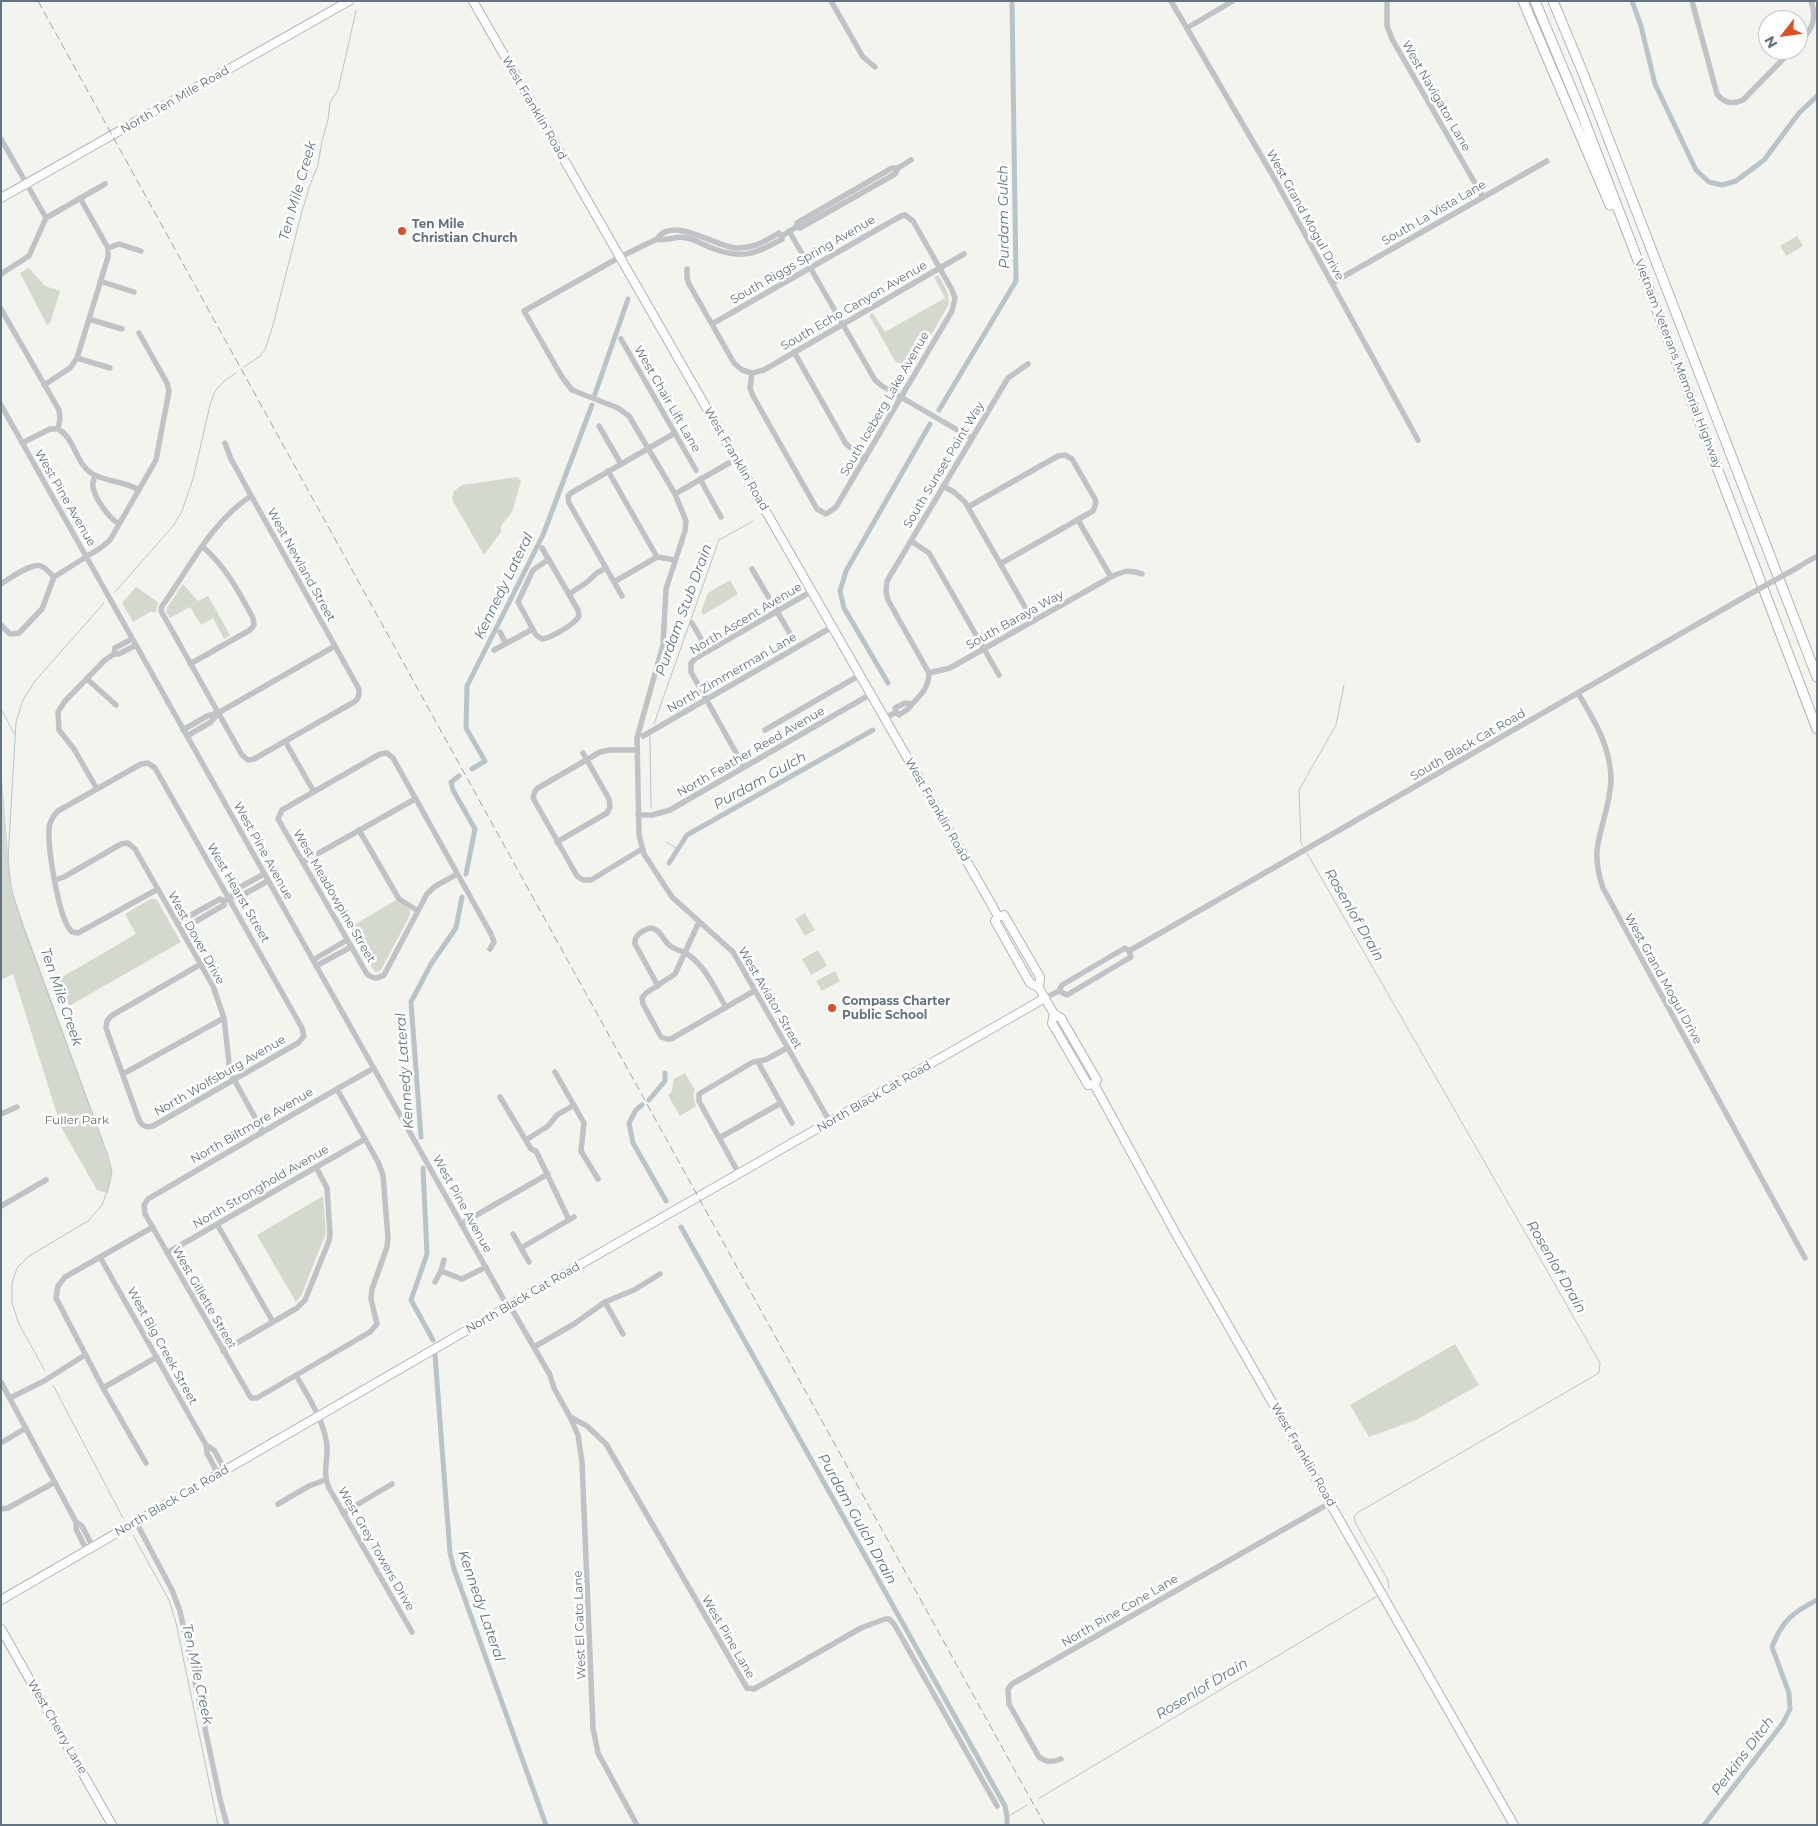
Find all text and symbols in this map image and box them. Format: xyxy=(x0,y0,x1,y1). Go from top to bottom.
north arrow xyxy=(1758,10,1808,60)
text: N xyxy=(1760,33,1781,51)
street label: West Navigator Lane xyxy=(1398,38,1474,154)
street label: West Franklin Road xyxy=(499,54,569,162)
street label: North Ten Mile Road xyxy=(118,63,232,137)
water label: Ten Mile Creek xyxy=(276,139,320,243)
street label: West Grand Mogul Drive xyxy=(1263,147,1347,283)
water label: Purdam Gulch xyxy=(995,165,1013,269)
street label: South La Vista Lane xyxy=(1379,177,1489,249)
street label: South Riggs Spring Avenue xyxy=(728,213,878,307)
place label: Ten Mile Christian Church xyxy=(412,217,518,245)
marker: Ten Mile Christian Church xyxy=(396,225,408,237)
street label: Vietnam Veterans Memorial Highway xyxy=(1631,257,1725,471)
street label: South Echo Canyon Avenue xyxy=(778,258,930,354)
street label: South Iceberg Lake Avenue xyxy=(838,329,932,479)
street label: West Chair Lift Lane xyxy=(631,343,703,455)
street label: South Sunset Point Way xyxy=(900,399,988,531)
street label: West Franklin Road xyxy=(701,405,771,513)
street label: West Pine Avenue xyxy=(31,447,99,549)
street label: West Newland Street xyxy=(264,506,338,624)
water label: Kennedy Lateral xyxy=(471,530,537,642)
water label: Purdam Stub Drain xyxy=(652,542,716,678)
street label: North Ascent Avenue xyxy=(687,580,805,658)
street label: South Baraya Way xyxy=(964,587,1066,653)
street label: North Zimmerman Lane xyxy=(665,630,799,716)
street label: North Feather Reed Avenue xyxy=(675,704,827,800)
street label: South Black Cat Road xyxy=(1408,706,1528,784)
water label: Purdam Gulch xyxy=(711,749,809,813)
street label: West Franklin Road xyxy=(902,756,972,864)
street label: West Pine Avenue xyxy=(230,800,296,902)
street label: West Meadowpine Street xyxy=(290,827,378,965)
street label: West Hearst Street xyxy=(204,841,272,945)
water label: Rosenlof Drain xyxy=(1321,866,1387,964)
street label: West Dover Drive xyxy=(164,889,228,987)
street label: West Grand Mogul Drive xyxy=(1621,911,1705,1047)
street label: West Aviator Street xyxy=(735,944,805,1052)
water label: Ten Mile Creek xyxy=(36,946,86,1048)
place label: Compass Charter Public School xyxy=(842,994,950,1022)
marker: Compass Charter Public School xyxy=(826,1002,838,1014)
water label: Kennedy Lateral xyxy=(393,1012,417,1130)
street label: North Wolfsburg Avenue xyxy=(152,1032,288,1120)
street label: North Black Cat Road xyxy=(814,1058,934,1136)
street label: North Biltmore Avenue xyxy=(188,1085,316,1167)
park label: Fuller Park xyxy=(45,1113,109,1127)
street label: North Stronghold Avenue xyxy=(190,1142,332,1232)
street label: West Pine Avenue xyxy=(429,1153,495,1255)
water label: Rosenlof Drain xyxy=(1523,1218,1589,1316)
street label: West Gillette Street xyxy=(169,1244,239,1352)
street label: North Black Cat Road xyxy=(463,1259,583,1337)
street label: West Big Creek Street xyxy=(124,1285,200,1407)
street label: West Franklin Road xyxy=(1268,1401,1338,1509)
water label: Purdam Gulch Drain xyxy=(814,1451,900,1587)
street label: North Black Cat Road xyxy=(112,1462,232,1540)
street label: West Grey Towers Drive xyxy=(335,1484,417,1614)
water label: Kennedy Lateral xyxy=(454,1548,508,1664)
street label: West El Gato Lane xyxy=(571,1570,589,1680)
street label: North Pine Cone Lane xyxy=(1059,1572,1181,1650)
street label: West Pine Lane xyxy=(698,1593,758,1681)
water label: Ten Mile Creek xyxy=(178,1622,216,1726)
water label: Rosenlof Drain xyxy=(1153,1655,1251,1723)
street label: West Cherry Lane xyxy=(24,1677,90,1777)
water label: Perkins Ditch xyxy=(1708,1713,1778,1799)

